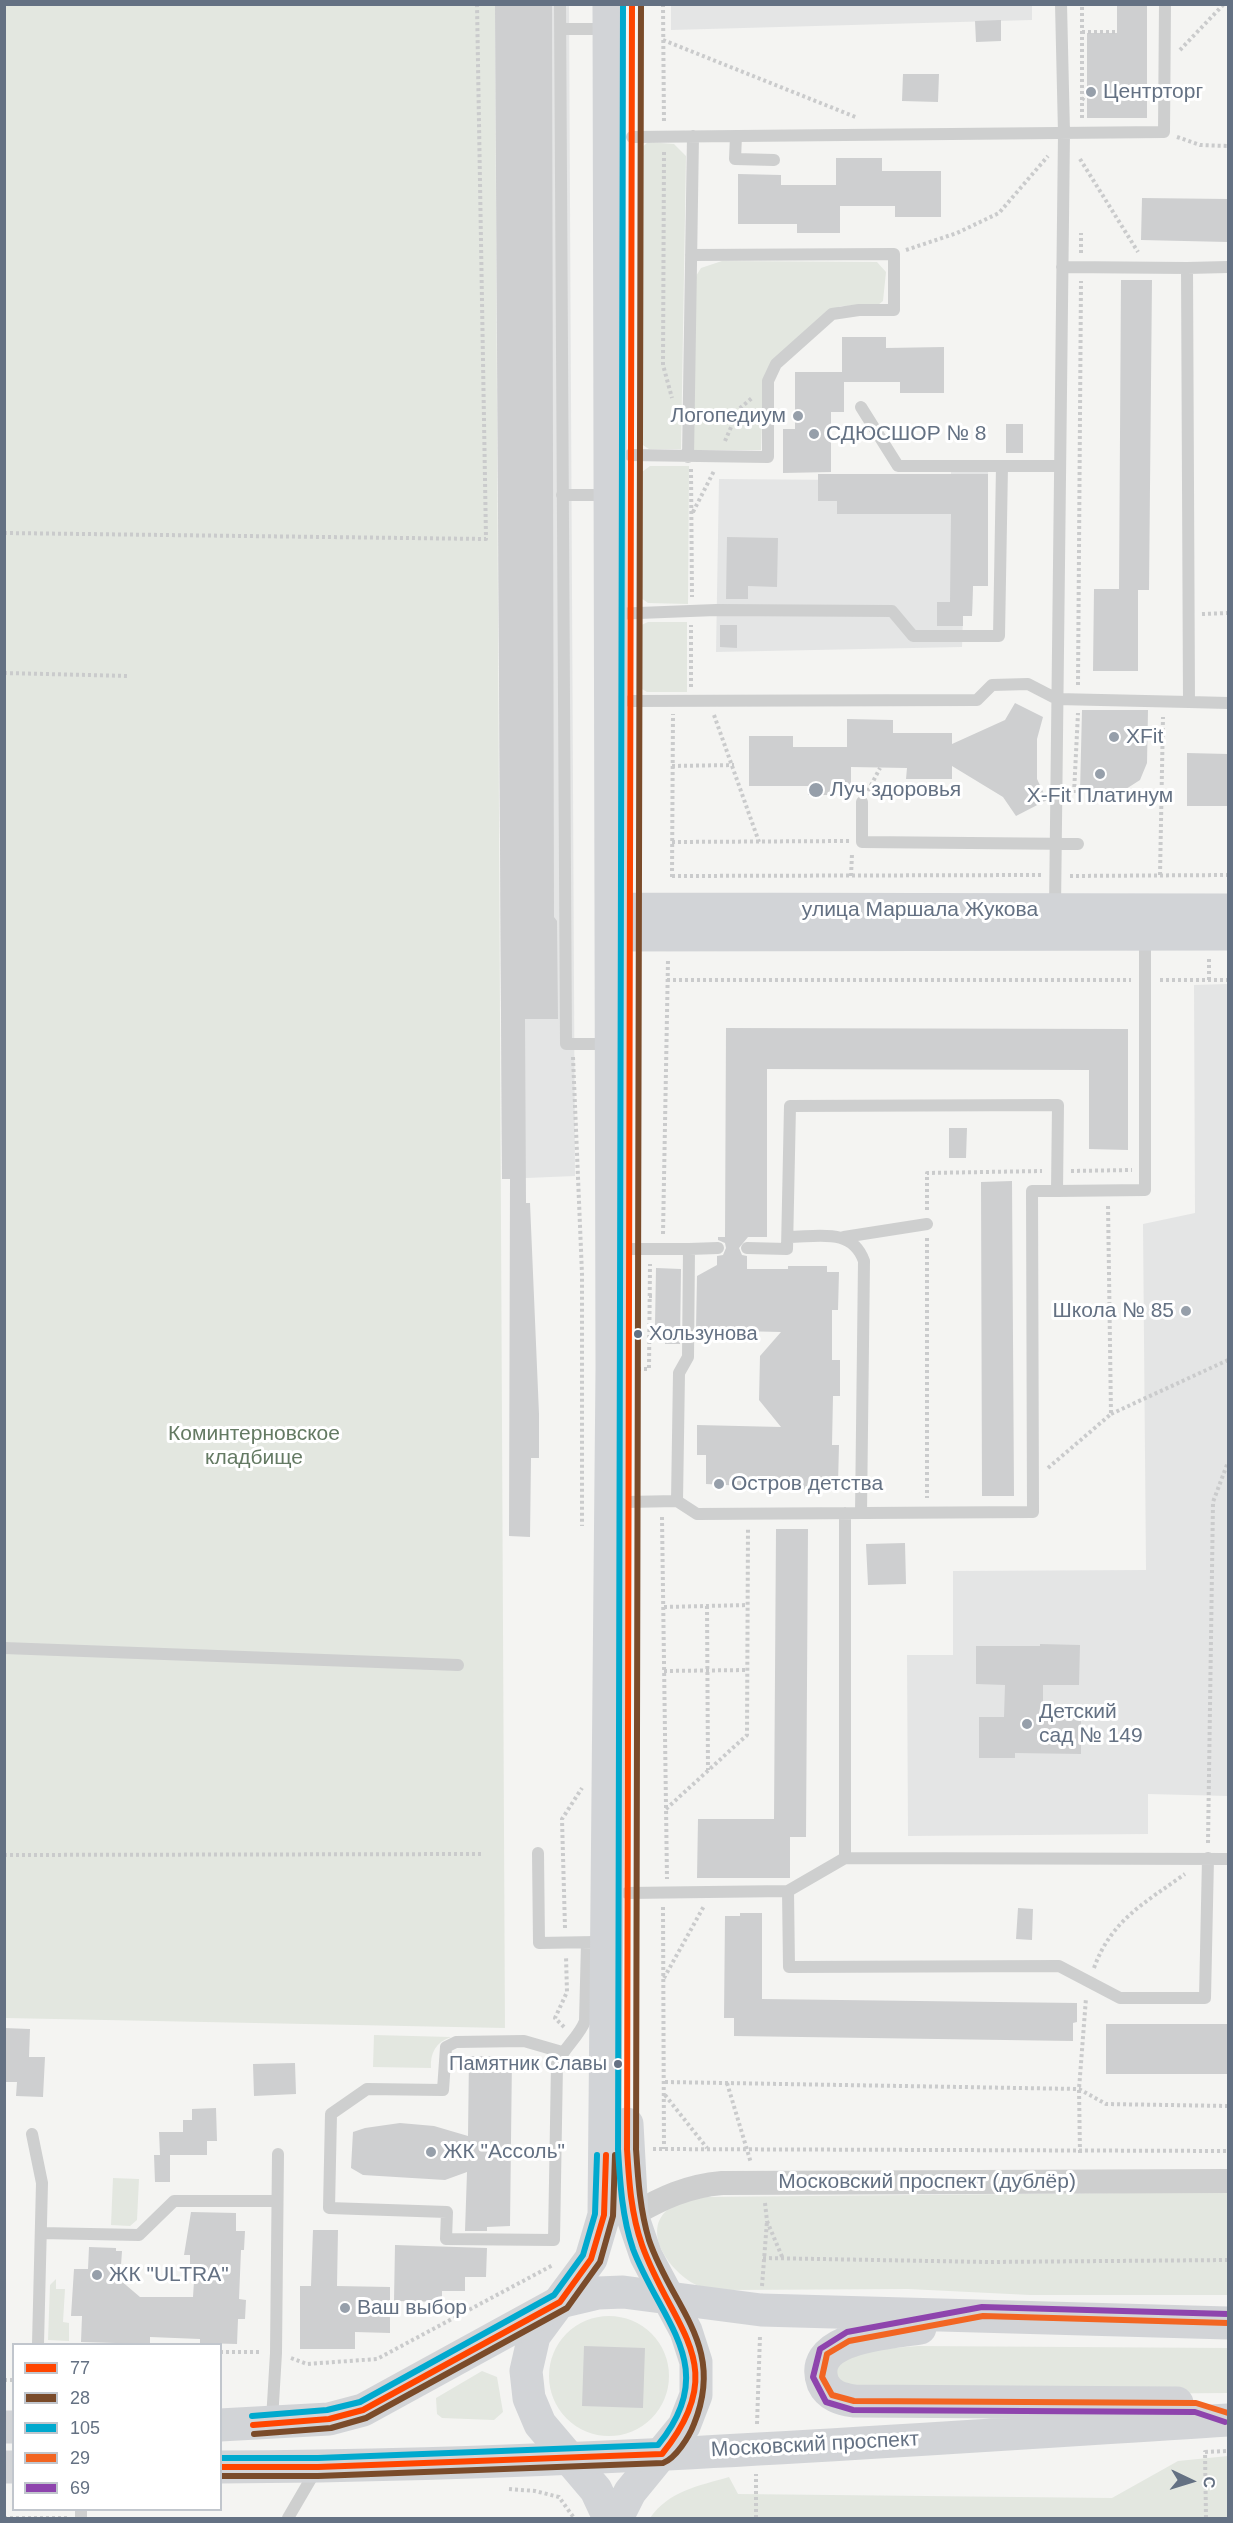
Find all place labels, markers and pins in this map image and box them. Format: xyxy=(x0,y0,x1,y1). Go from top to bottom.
place label: Центрторг xyxy=(1103,79,1203,105)
marker: Центрторг xyxy=(1084,85,1098,99)
place label: Логопедиум xyxy=(670,403,786,429)
marker: Логопедиум xyxy=(791,409,805,423)
place label: СДЮСШОР № 8 xyxy=(826,421,987,447)
marker: СДЮСШОР № 8 xyxy=(807,427,821,441)
place label: XFit xyxy=(1126,724,1163,750)
marker: XFit xyxy=(1107,730,1121,744)
marker: X-Fit Платинум xyxy=(1093,767,1107,781)
place label: Луч здоровья xyxy=(830,777,961,803)
marker: Луч здоровья xyxy=(807,781,825,799)
place label: X-Fit Платинум xyxy=(1027,783,1173,809)
place label: Школа № 85 xyxy=(1053,1298,1174,1324)
marker: Школа № 85 xyxy=(1179,1304,1193,1318)
place label: Хользунова xyxy=(649,1322,758,1346)
marker: Хользунова xyxy=(632,1328,644,1340)
place label: Остров детства xyxy=(731,1471,883,1497)
marker: Остров детства xyxy=(712,1477,726,1491)
place label: Детский сад № 149 xyxy=(1039,1699,1143,1749)
marker: Детский сад № 149 xyxy=(1020,1717,1034,1731)
place label: Памятник Славы xyxy=(449,2052,607,2076)
marker: Памятник Славы xyxy=(612,2058,624,2070)
place label: ЖК "Ассоль" xyxy=(443,2139,565,2165)
marker: ЖК "Ассоль" xyxy=(424,2145,438,2159)
place label: ЖК "ULTRA" xyxy=(109,2262,229,2288)
marker: ЖК "ULTRA" xyxy=(90,2268,104,2282)
place label: Ваш выбор xyxy=(357,2295,467,2321)
marker: Ваш выбор xyxy=(338,2301,352,2315)

